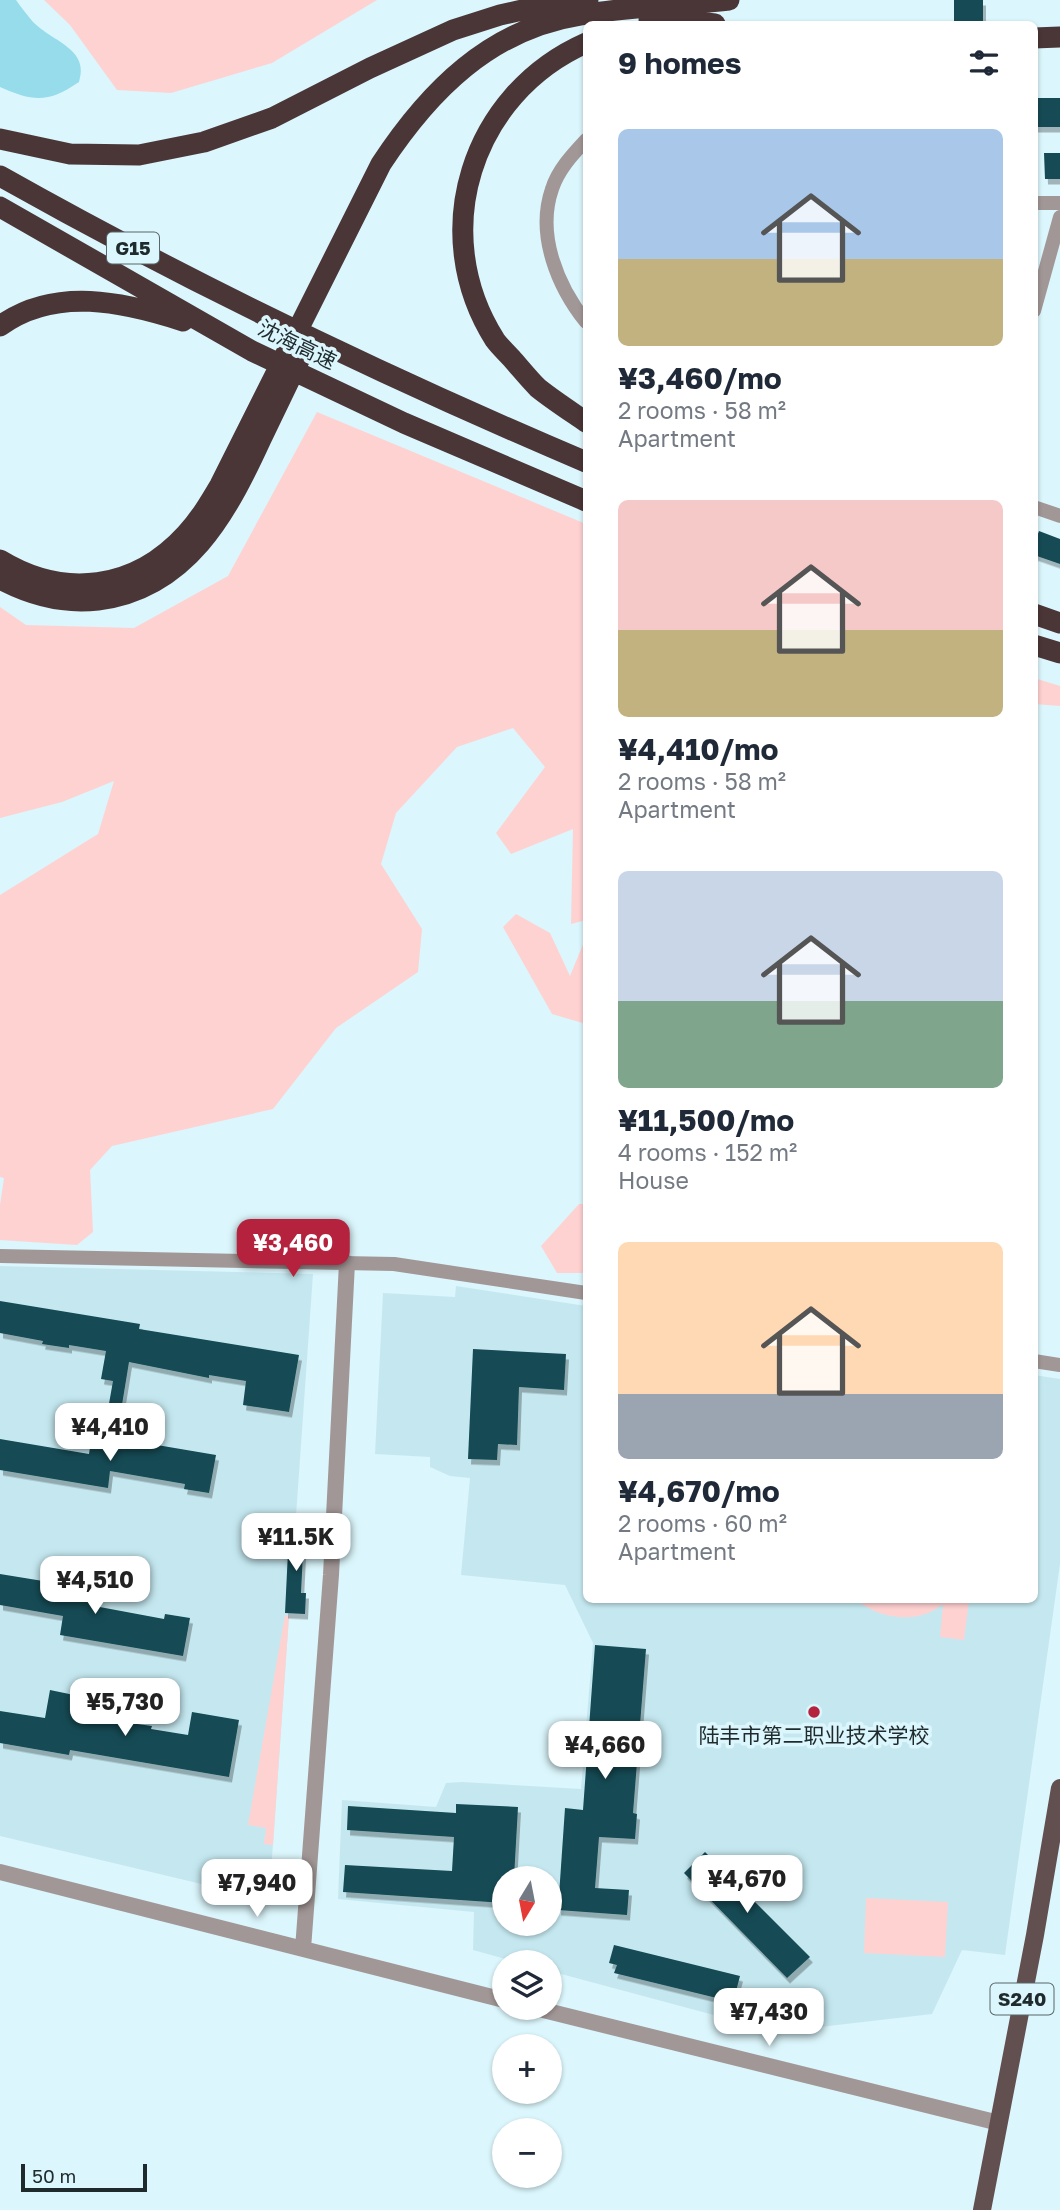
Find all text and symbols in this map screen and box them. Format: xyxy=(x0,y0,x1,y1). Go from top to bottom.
icon: filters xyxy=(965,44,1003,82)
text: 9 homes xyxy=(618,45,741,81)
icon: home xyxy=(748,175,874,301)
road number: G15 xyxy=(107,232,159,264)
street label: 沈海高速 xyxy=(254,314,341,374)
text: ¥3,460/mo xyxy=(618,360,782,396)
text: 2 rooms · 58 m² xyxy=(618,396,786,424)
text: Apartment xyxy=(618,424,736,452)
icon: home xyxy=(748,546,874,672)
text: ¥4,410/mo xyxy=(618,731,779,767)
text: 2 rooms · 58 m² xyxy=(618,767,786,795)
text: Apartment xyxy=(618,795,736,823)
icon: home xyxy=(748,917,874,1043)
text: ¥11,500/mo xyxy=(618,1102,794,1138)
text: 4 rooms · 152 m² xyxy=(618,1138,797,1166)
text: House xyxy=(618,1166,689,1194)
pin: ¥3,460 xyxy=(236,1220,350,1279)
text: ¥3,460 xyxy=(253,1228,333,1256)
icon: home xyxy=(748,1288,874,1414)
pin: ¥4,410 xyxy=(53,1404,167,1463)
text: ¥4,410 xyxy=(71,1412,149,1440)
text: ¥4,670/mo xyxy=(618,1473,780,1509)
text: 2 rooms · 60 m² xyxy=(618,1509,787,1537)
pin: ¥11.5K xyxy=(239,1514,353,1573)
text: ¥11.5K xyxy=(258,1522,334,1550)
text: Apartment xyxy=(618,1537,736,1565)
pin: ¥4,510 xyxy=(38,1556,152,1616)
text: ¥4,510 xyxy=(56,1565,134,1593)
pin: ¥5,730 xyxy=(68,1678,182,1738)
text: ¥5,730 xyxy=(86,1687,164,1715)
marker: 陆丰市第二职业技术学校 xyxy=(806,1704,822,1720)
pin: ¥4,660 xyxy=(548,1722,662,1781)
place label: 陆丰市第二职业技术学校 xyxy=(699,1722,930,1748)
text: ¥4,660 xyxy=(564,1730,646,1758)
pin: ¥4,670 xyxy=(690,1856,804,1915)
pin: ¥7,940 xyxy=(200,1860,314,1919)
text: ¥4,670 xyxy=(707,1864,787,1892)
north arrow xyxy=(492,1866,562,1936)
map controls xyxy=(492,1866,562,2188)
text: ¥7,940 xyxy=(217,1868,297,1896)
button: layers xyxy=(492,1950,562,2020)
road number: S240 xyxy=(990,1983,1054,2014)
pin: ¥7,430 xyxy=(712,1988,826,2048)
text: ¥7,430 xyxy=(730,1997,808,2025)
button: + xyxy=(492,2034,562,2104)
button: − xyxy=(492,2118,562,2188)
scale bar xyxy=(21,2161,147,2193)
text: 50 m xyxy=(32,2164,76,2187)

